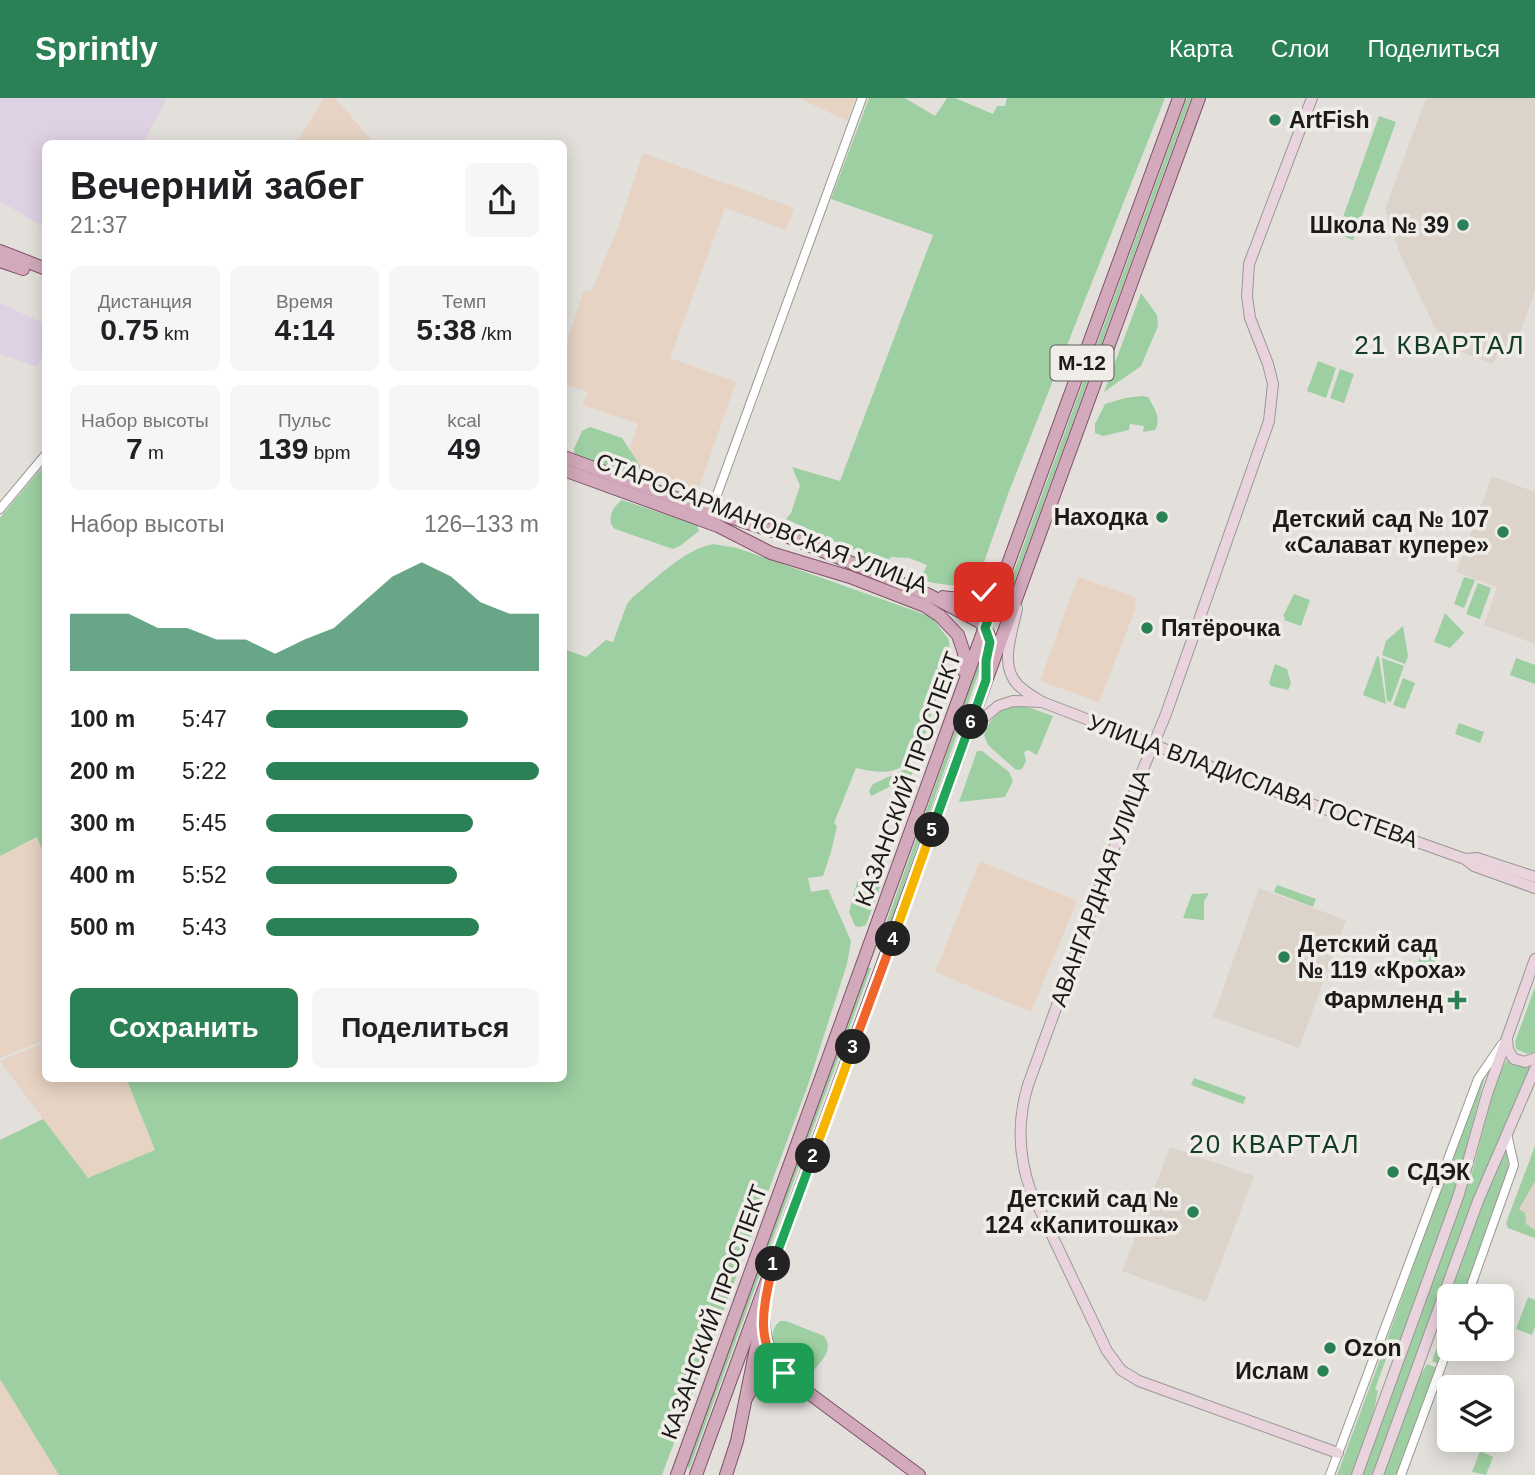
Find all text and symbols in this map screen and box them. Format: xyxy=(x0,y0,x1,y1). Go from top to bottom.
text: Sprintly xyxy=(35,30,158,67)
text: Карта xyxy=(1169,35,1233,62)
text: Слои xyxy=(1271,35,1329,62)
text: Поделиться xyxy=(1367,35,1500,62)
place label: ArtFish xyxy=(1289,107,1370,133)
marker: ArtFish xyxy=(1267,112,1283,128)
button: share xyxy=(465,163,539,237)
text: Вечерний забег xyxy=(70,165,364,207)
text: 21:37 xyxy=(70,212,128,238)
place label: Школа № 39 xyxy=(1310,212,1449,238)
marker: Школа № 39 xyxy=(1455,217,1471,233)
text: Дистанция xyxy=(98,291,192,312)
text: Время xyxy=(276,291,333,312)
text: Темп xyxy=(442,291,486,312)
text: 0.75 xyxy=(100,313,159,346)
text: 4:14 xyxy=(274,313,335,346)
text: 5:38 xyxy=(416,313,476,346)
text: km xyxy=(159,323,189,344)
text: /km xyxy=(476,323,512,344)
district label: 21 КВАРТАЛ xyxy=(1354,330,1526,360)
road number: М-12 xyxy=(1050,345,1114,380)
text: Набор высоты xyxy=(81,410,209,431)
text: Пульс xyxy=(278,410,331,431)
text: kcal xyxy=(447,410,481,431)
text: 7 xyxy=(126,432,143,465)
text: 139 xyxy=(258,432,308,465)
text: 49 xyxy=(447,432,481,465)
text: m xyxy=(143,442,164,463)
text: bpm xyxy=(308,442,351,463)
street label: СТАРОСАРМАНОВСКАЯ УЛИЦА xyxy=(592,448,932,599)
place label: Находка xyxy=(1054,504,1148,530)
place label: Детский сад № 107 «Салават купере» xyxy=(1273,506,1489,558)
marker: Находка xyxy=(1154,509,1170,525)
text: Набор высоты xyxy=(70,511,224,537)
text: 126–133 m xyxy=(424,511,539,537)
marker: Детский сад № 107 «Салават купере» xyxy=(1495,524,1511,540)
pin xyxy=(954,562,1014,622)
icon: check xyxy=(965,573,1003,611)
place label: Пятёрочка xyxy=(1161,615,1280,641)
marker: Пятёрочка xyxy=(1139,620,1155,636)
street label: КАЗАНСКИЙ ПРОСПЕКТ xyxy=(849,648,966,910)
pin: 6 xyxy=(954,704,988,740)
text: 100 m xyxy=(70,706,135,732)
text: 5:47 xyxy=(182,706,227,732)
street label: УЛИЦА ВЛАДИСЛАВА ГОСТЕВА xyxy=(1084,709,1422,853)
text: 6 xyxy=(965,711,976,732)
text: 200 m xyxy=(70,758,135,784)
text: 5:22 xyxy=(182,758,227,784)
street label: АВАНГАРДНАЯ УЛИЦА xyxy=(1045,765,1155,1010)
text: 300 m xyxy=(70,810,135,836)
text: 5:45 xyxy=(182,810,227,836)
pin: 5 xyxy=(914,812,950,848)
text: 5 xyxy=(926,819,937,840)
text: 400 m xyxy=(70,862,135,888)
text: 5:52 xyxy=(182,862,227,888)
text: 500 m xyxy=(70,914,135,940)
text: 5:43 xyxy=(182,914,227,940)
pin: 4 xyxy=(876,922,910,956)
text: 4 xyxy=(887,928,898,949)
place label: Детский сад № 119 «Кроха» xyxy=(1298,931,1466,983)
marker: Детский сад № 119 «Кроха» xyxy=(1276,949,1292,965)
place label: Фармленд xyxy=(1324,987,1443,1013)
button: Сохранить xyxy=(70,988,298,1068)
button: Поделиться xyxy=(312,988,539,1068)
marker: Фармленд xyxy=(1449,992,1465,1008)
pin: 3 xyxy=(836,1030,870,1065)
text: 3 xyxy=(847,1036,858,1057)
district label: 20 КВАРТАЛ xyxy=(1189,1129,1361,1159)
pin: 2 xyxy=(796,1138,830,1174)
text: 2 xyxy=(807,1145,818,1166)
place label: СДЭК xyxy=(1407,1159,1471,1185)
marker: СДЭК xyxy=(1385,1164,1401,1180)
street label: КАЗАНСКИЙ ПРОСПЕКТ xyxy=(655,1181,772,1443)
place label: Детский сад № 124 «Капитошка» xyxy=(985,1186,1179,1238)
marker: Детский сад № 124 «Капитошка» xyxy=(1185,1204,1201,1220)
pin: 1 xyxy=(756,1246,790,1282)
text: 1 xyxy=(767,1253,778,1274)
map controls xyxy=(1437,1284,1514,1452)
button: locate xyxy=(1437,1284,1514,1361)
place label: Ozon xyxy=(1344,1335,1402,1361)
marker: Ozon xyxy=(1322,1340,1338,1356)
pin xyxy=(754,1343,814,1403)
icon: arrive xyxy=(765,1354,803,1392)
place label: Ислам xyxy=(1235,1358,1309,1384)
marker: Ислам xyxy=(1315,1363,1331,1379)
button: layers xyxy=(1437,1375,1514,1452)

